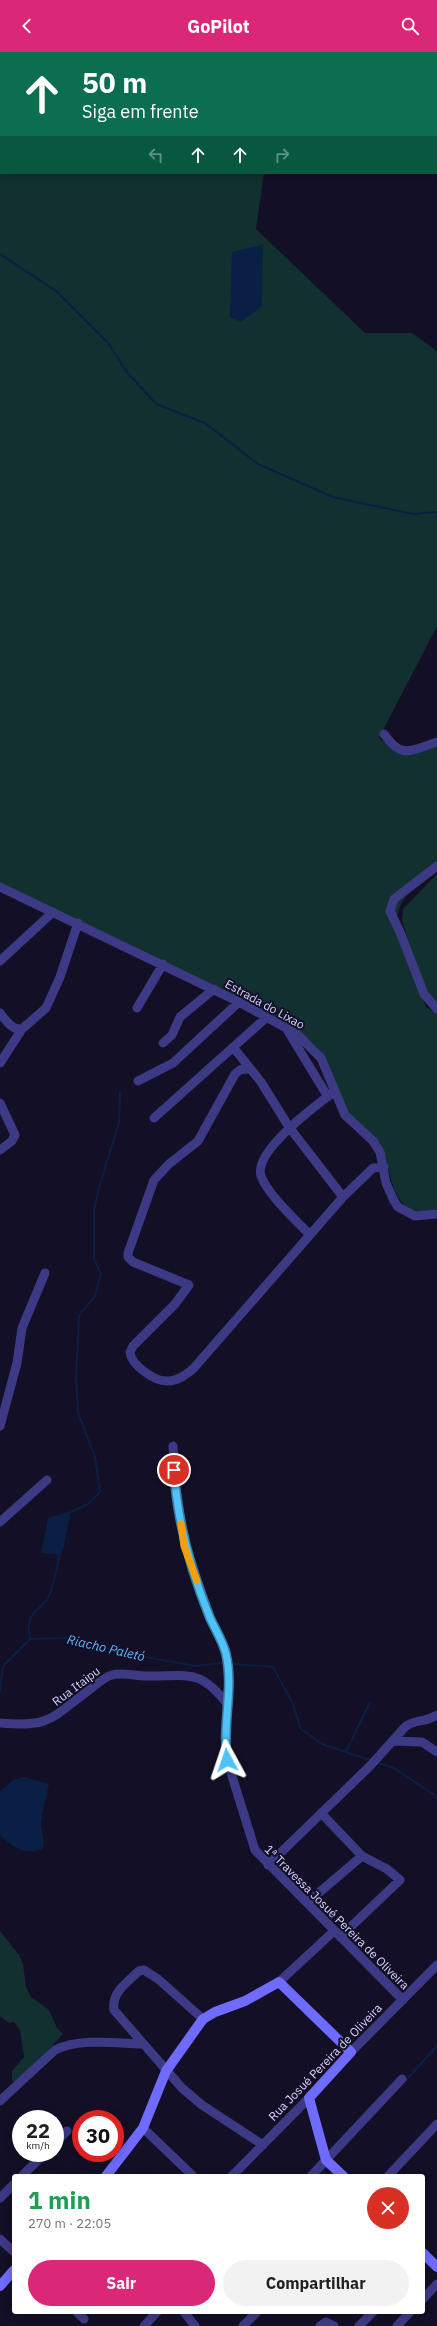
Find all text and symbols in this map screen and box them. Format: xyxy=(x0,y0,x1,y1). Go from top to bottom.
icon: back xyxy=(16,15,38,37)
text: GoPilot xyxy=(187,15,250,38)
icon: search xyxy=(399,15,421,37)
text: 50 m xyxy=(82,64,147,101)
icon: ahead xyxy=(16,68,68,120)
text: Siga em frente xyxy=(82,100,199,123)
icon: left xyxy=(145,144,167,166)
icon: ahead xyxy=(187,144,209,166)
icon: ahead xyxy=(229,144,251,166)
icon: right xyxy=(271,144,293,166)
street label: Estrada do Lixao xyxy=(223,976,308,1032)
pin xyxy=(157,1453,191,1487)
icon: arrive xyxy=(163,1459,185,1481)
water label: Riacho Paletó xyxy=(65,1631,147,1665)
street label: Rua Itaipu xyxy=(49,1663,103,1709)
position arrow xyxy=(206,1739,248,1781)
street label: 1ª Travessa Josué Pereira de Oliveira xyxy=(262,1842,413,1993)
street label: Rua Josué Pereira de Oliveira xyxy=(265,2000,385,2124)
speed limit sign: 30 xyxy=(72,2110,124,2162)
text: 22 xyxy=(26,2117,50,2144)
text: km/h xyxy=(26,2139,50,2152)
text: 1 min xyxy=(28,2184,91,2216)
button: close xyxy=(367,2187,409,2229)
text: 270 m · 22:05 xyxy=(28,2215,111,2232)
button: Sair xyxy=(28,2260,215,2306)
button: Compartilhar xyxy=(223,2260,409,2306)

